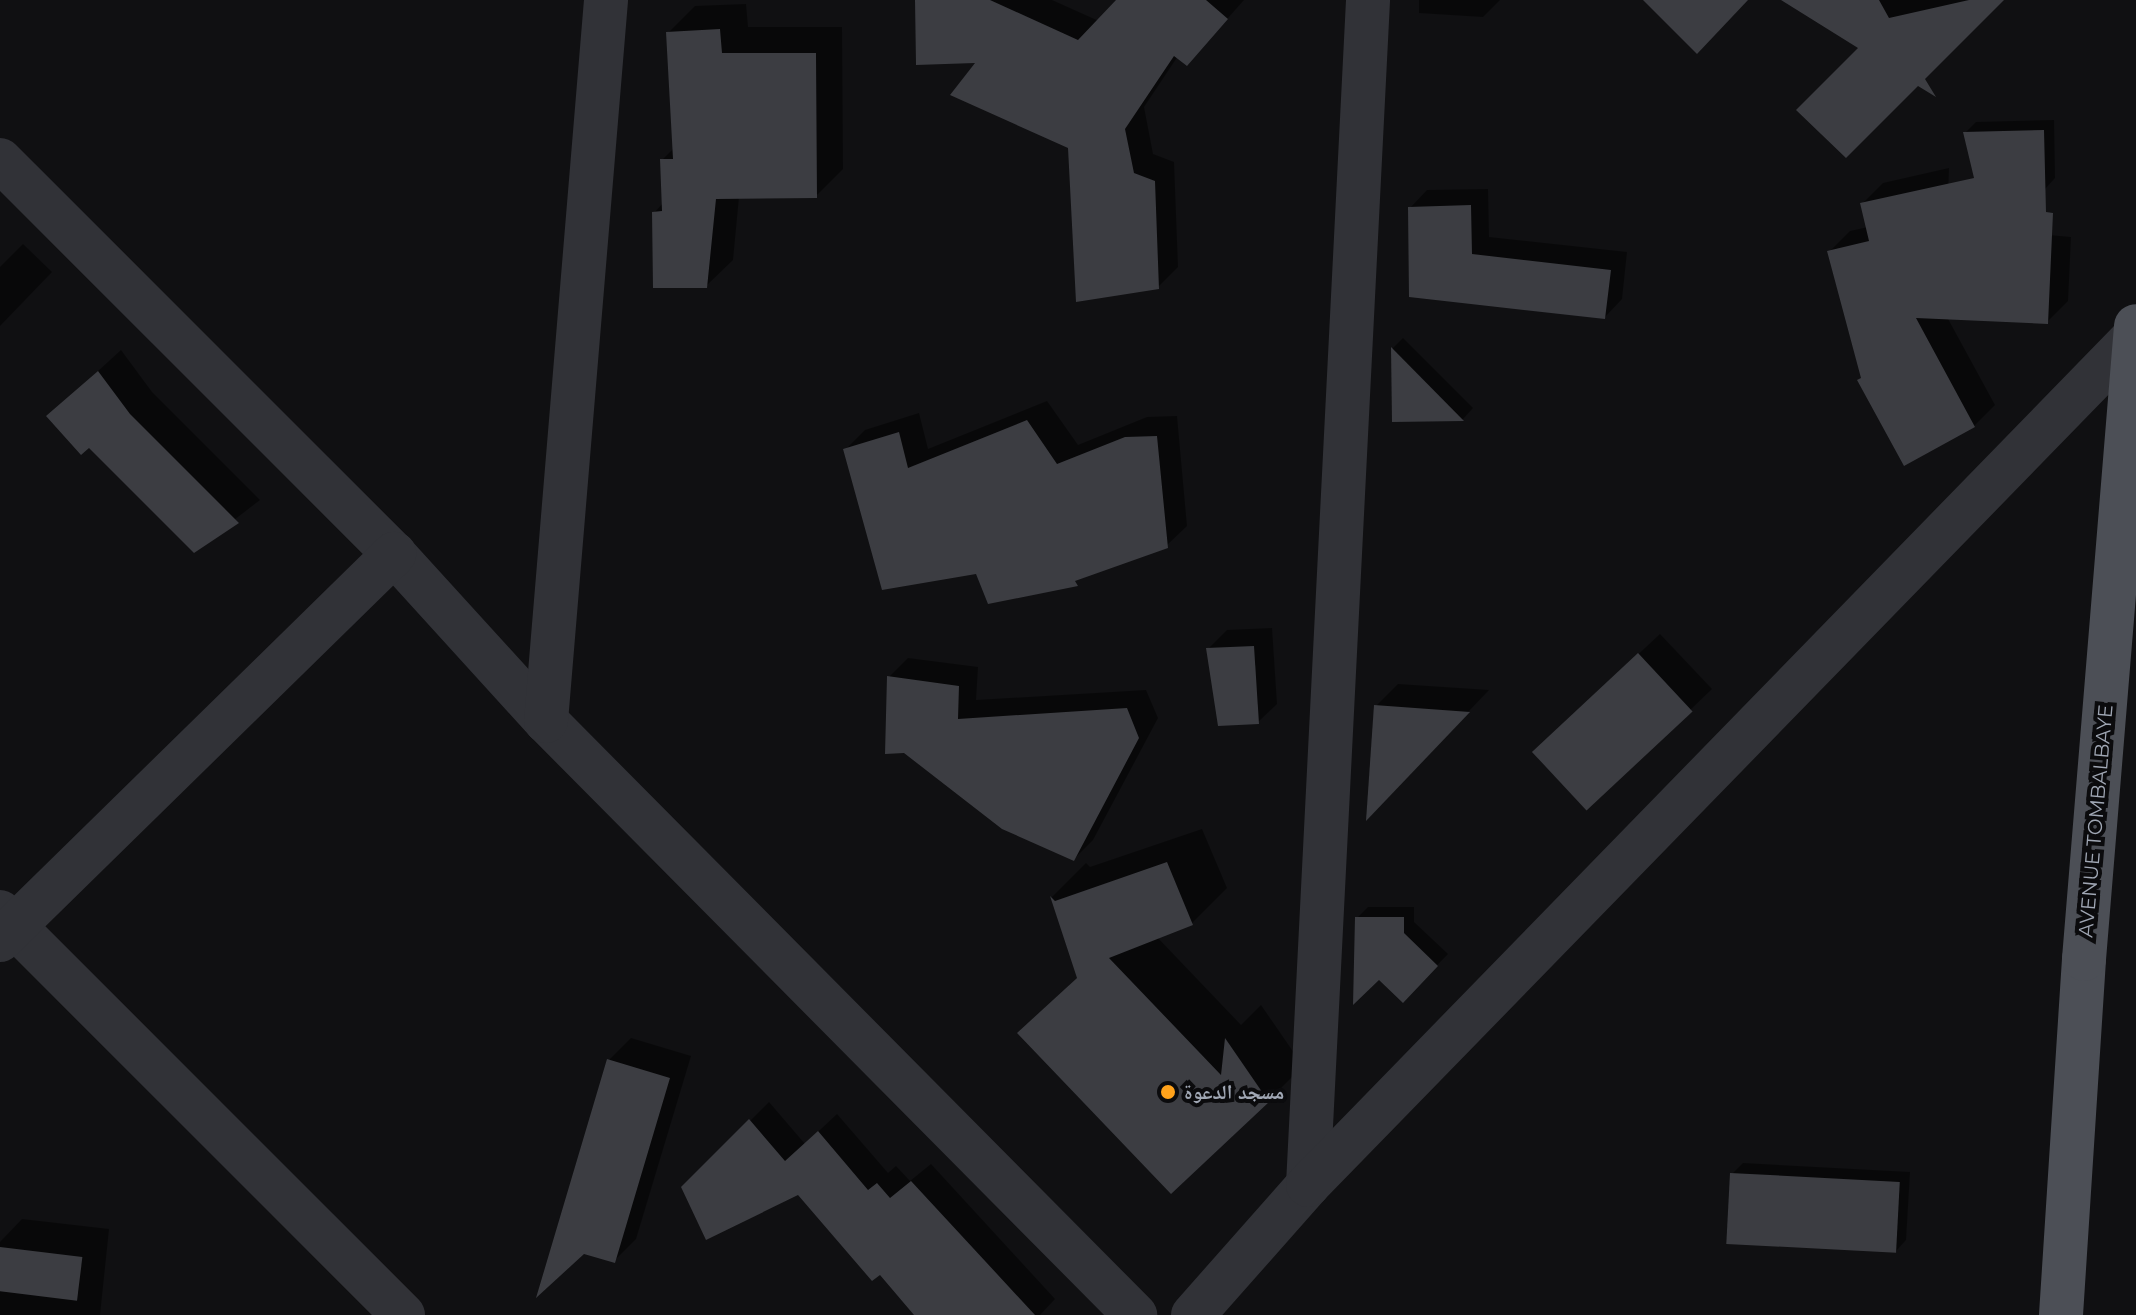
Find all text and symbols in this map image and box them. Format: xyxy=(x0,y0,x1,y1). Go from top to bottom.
street label: AVENUE TOMBALBAYE xyxy=(2074,703,2118,939)
place label: مسجد الدعوة xyxy=(1184,1080,1284,1104)
marker: مسجد الدعوة xyxy=(1159,1083,1177,1101)

